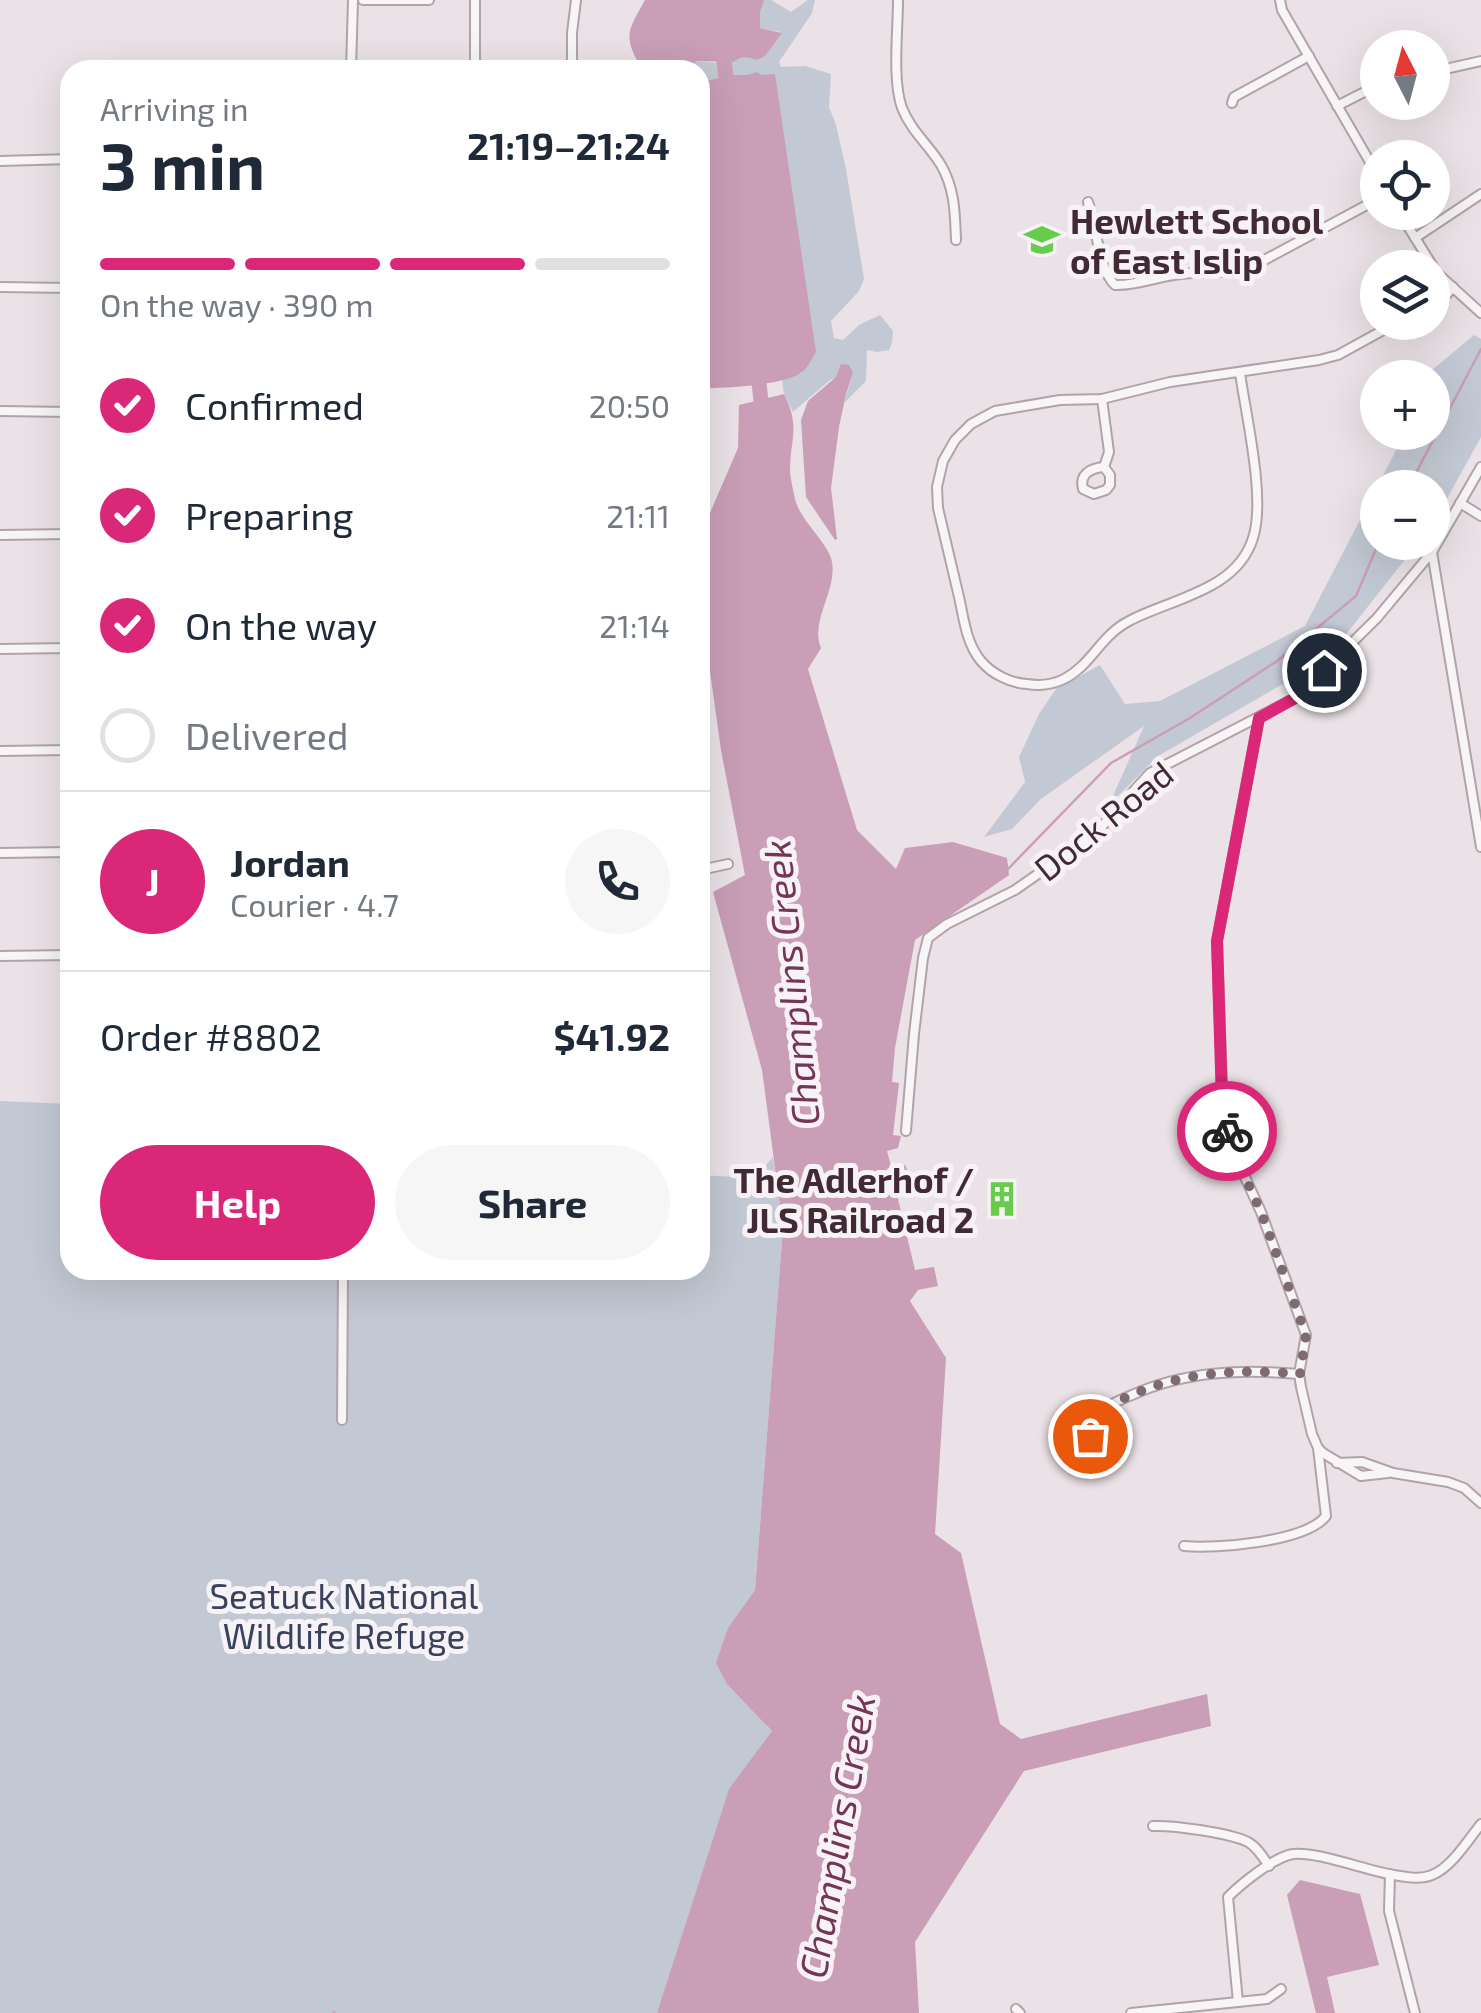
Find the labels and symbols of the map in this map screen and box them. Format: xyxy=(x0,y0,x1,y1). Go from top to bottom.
north arrow xyxy=(1360,30,1450,120)
place label: Hewlett School of East Islip xyxy=(1070,199,1324,281)
school or university icon: Hewlett School of East Islip xyxy=(1023,221,1061,259)
pin xyxy=(1282,628,1367,713)
street label: Dock Road xyxy=(1025,751,1181,889)
water label: Champlins Creek xyxy=(752,838,828,1128)
courier xyxy=(1177,1081,1277,1181)
place label: The Adlerhof / JLS Railroad 2 xyxy=(733,1158,974,1240)
building icon: The Adlerhof / JLS Railroad 2 xyxy=(983,1180,1021,1218)
pin xyxy=(1048,1394,1133,1479)
park label: Seatuck National Wildlife Refuge xyxy=(209,1574,479,1656)
water label: Champlins Creek xyxy=(788,1691,884,1981)

